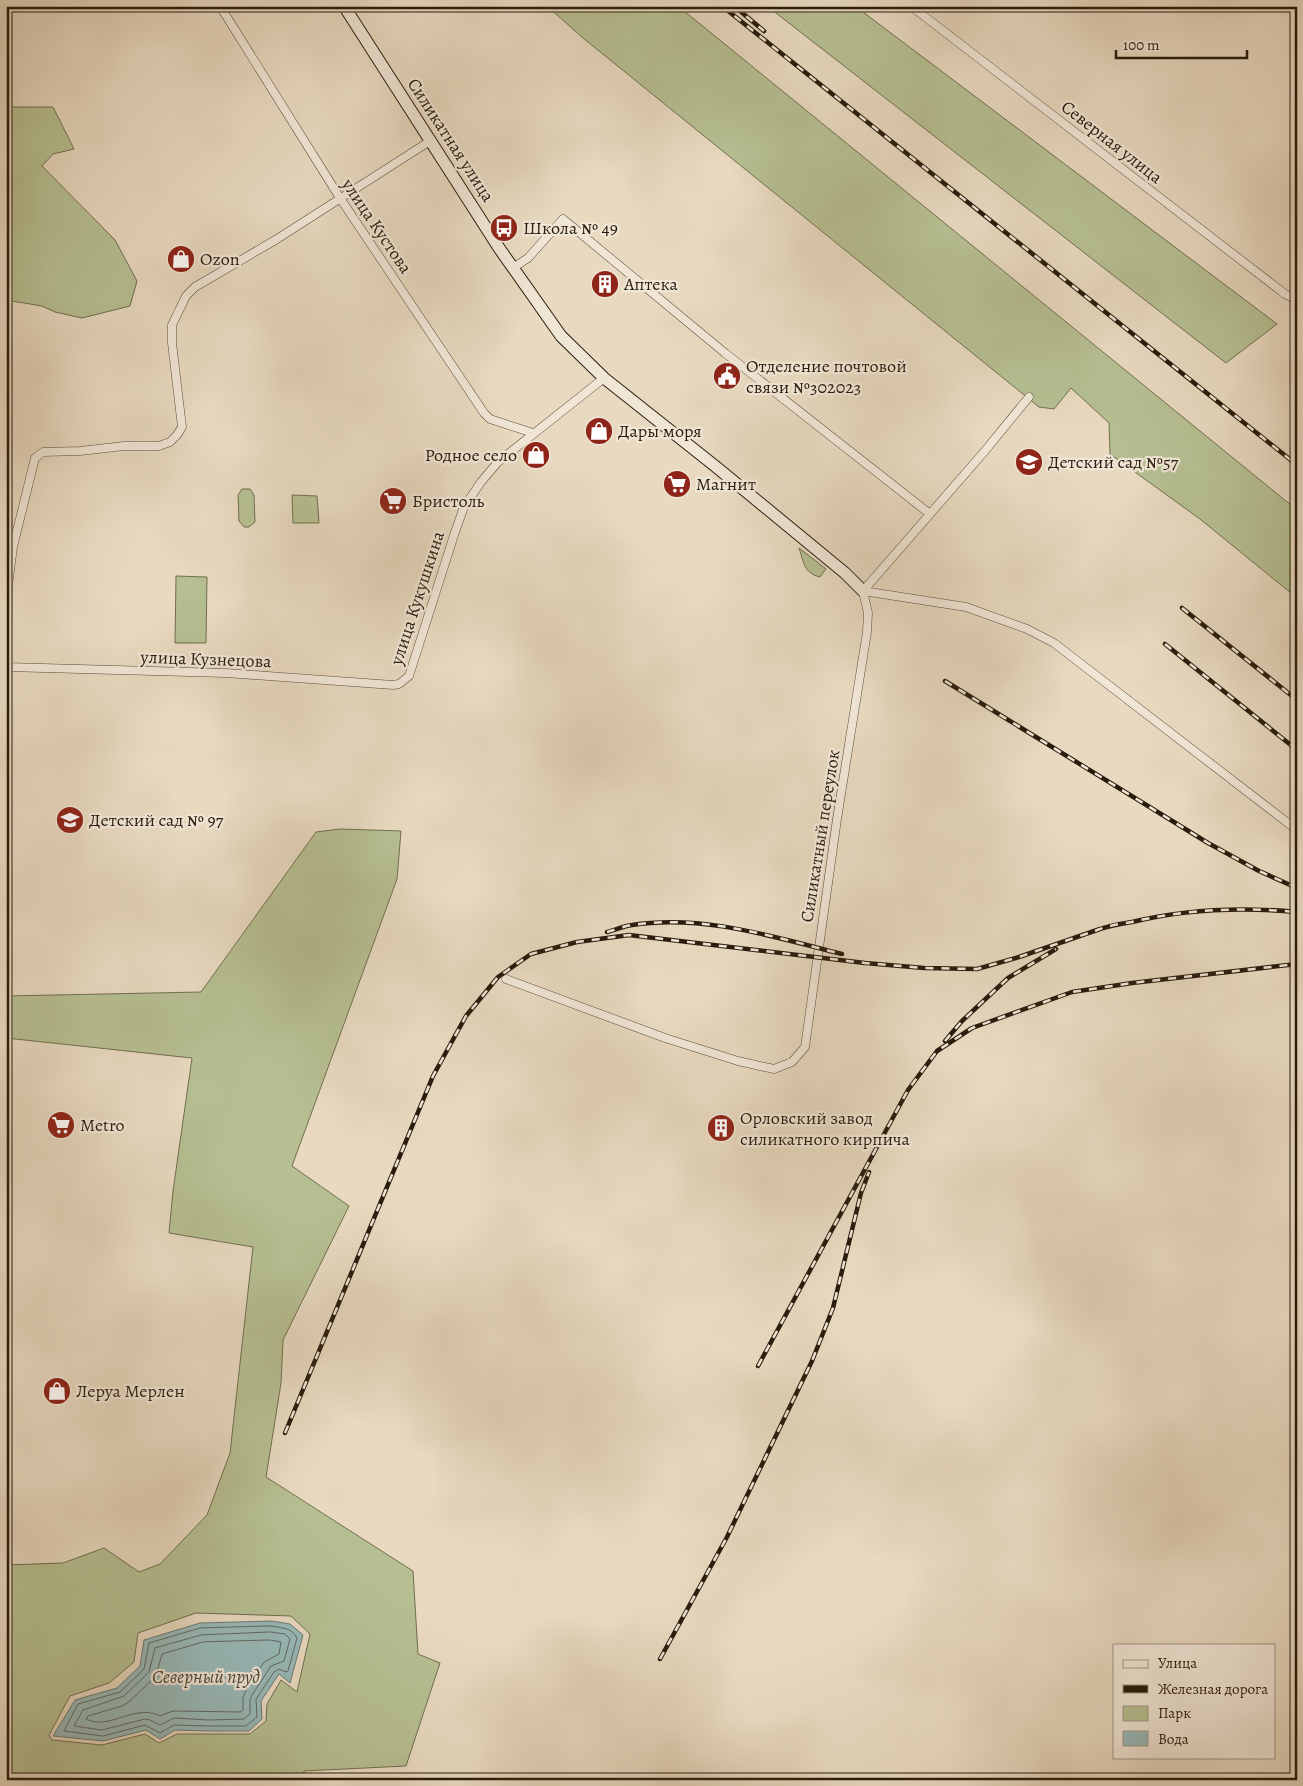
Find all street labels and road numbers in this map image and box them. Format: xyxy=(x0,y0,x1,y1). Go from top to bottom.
street label: Силикатная улица xyxy=(402,73,500,207)
street label: Северная улица xyxy=(1056,95,1168,190)
street label: улица Кустова xyxy=(336,173,418,279)
street label: улица Кукушкина xyxy=(384,527,450,669)
street label: улица Кузнецова xyxy=(139,645,273,673)
street label: Силикатный переулок xyxy=(795,748,845,924)

